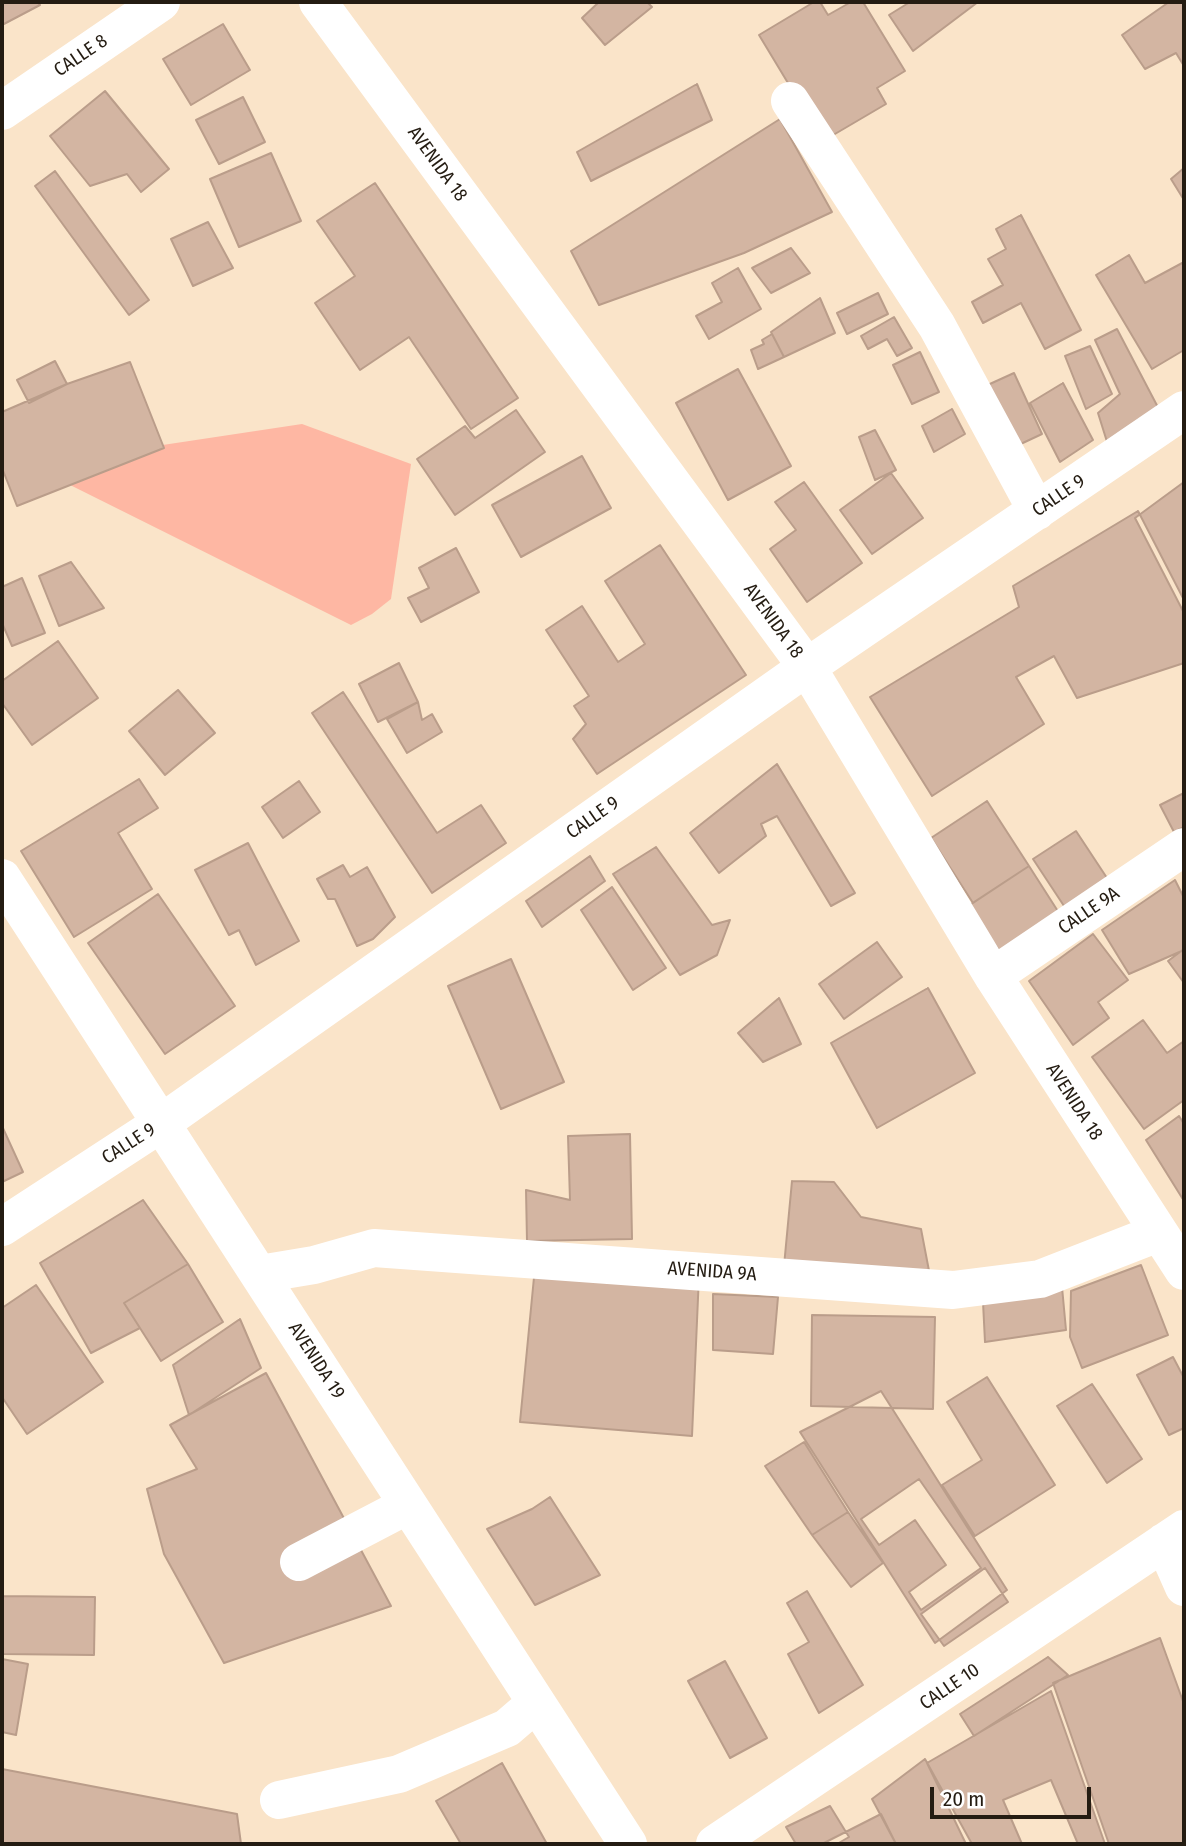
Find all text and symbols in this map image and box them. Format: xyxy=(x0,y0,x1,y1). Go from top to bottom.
street label: CALLE 8 xyxy=(50,30,112,82)
street label: AVENIDA 18 xyxy=(402,122,472,206)
street label: CALLE 9 xyxy=(1028,470,1090,522)
street label: AVENIDA 18 xyxy=(738,579,808,663)
street label: CALLE 9 xyxy=(562,792,624,844)
street label: CALLE 9A xyxy=(1054,882,1124,940)
street label: AVENIDA 18 xyxy=(1041,1059,1107,1145)
street label: CALLE 9 xyxy=(98,1118,160,1170)
street label: AVENIDA 9A xyxy=(667,1258,757,1286)
street label: AVENIDA 19 xyxy=(283,1318,349,1404)
street label: CALLE 10 xyxy=(916,1659,984,1715)
scale bar xyxy=(934,1772,1095,1816)
text: 20 m xyxy=(943,1786,984,1812)

